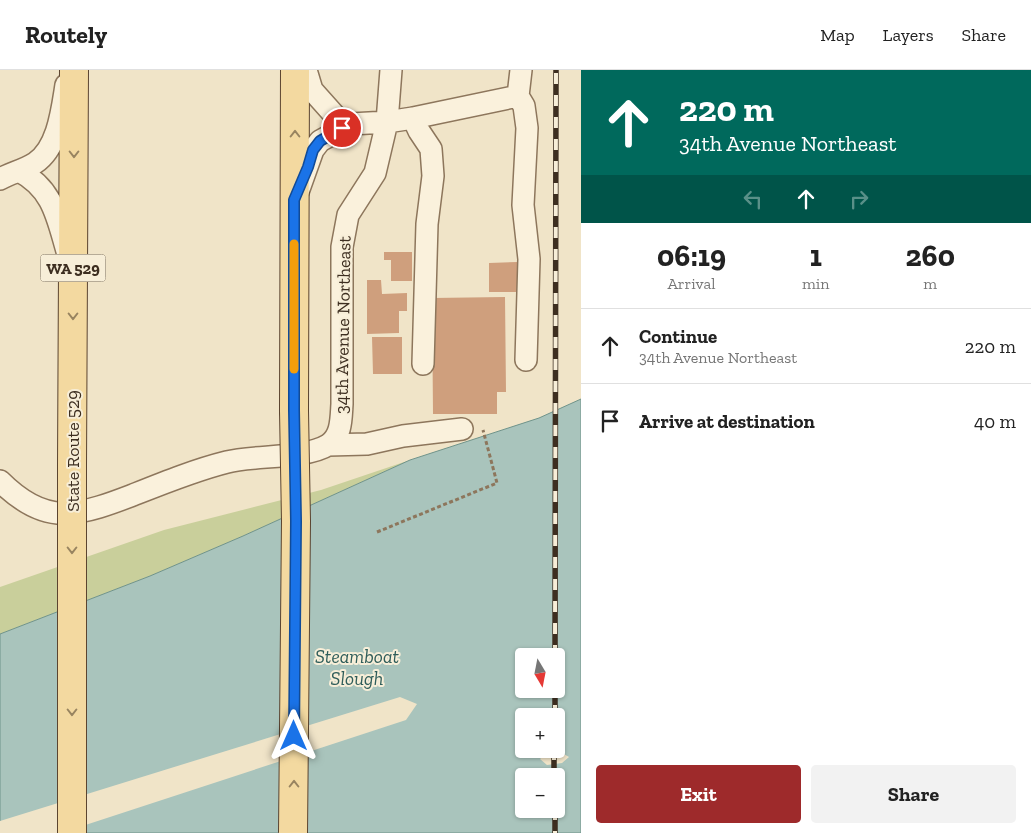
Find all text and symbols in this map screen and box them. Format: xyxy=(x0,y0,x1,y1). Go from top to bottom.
text: Routely xyxy=(25,20,107,49)
text: Map xyxy=(820,24,855,46)
text: Layers xyxy=(883,24,934,46)
text: Share xyxy=(962,24,1006,46)
text: 220 m xyxy=(679,88,774,130)
icon: ahead xyxy=(596,90,661,155)
pin xyxy=(321,107,363,149)
icon: arrive xyxy=(328,114,356,142)
one-way arrow xyxy=(290,130,300,138)
text: 34th Avenue Northeast xyxy=(679,130,896,157)
one-way arrow xyxy=(69,150,79,158)
icon: left xyxy=(739,185,767,213)
icon: ahead xyxy=(792,185,820,213)
icon: right xyxy=(845,185,873,213)
street label: 34th Avenue Northeast xyxy=(330,236,356,414)
text: 06:19 xyxy=(657,238,726,274)
text: 1 xyxy=(810,238,822,274)
text: 260 xyxy=(906,238,955,274)
road number: WA 529 xyxy=(40,254,106,282)
text: Arrival xyxy=(667,274,716,293)
text: min xyxy=(802,274,829,293)
text: m xyxy=(923,274,937,293)
one-way arrow xyxy=(68,312,78,320)
text: Continue xyxy=(639,325,717,348)
icon: ahead xyxy=(596,332,624,360)
text: 220 m xyxy=(965,335,1016,358)
text: 34th Avenue Northeast xyxy=(639,348,797,367)
street label: State Route 529 xyxy=(62,390,84,512)
icon: arrive xyxy=(596,407,624,435)
text: Arrive at destination xyxy=(639,410,815,433)
text: 40 m xyxy=(974,410,1016,433)
one-way arrow xyxy=(67,546,77,554)
water label: Steamboat Slough xyxy=(315,645,400,690)
north arrow xyxy=(515,648,565,698)
map controls xyxy=(515,648,565,818)
one-way arrow xyxy=(67,708,77,716)
button: + xyxy=(515,708,565,758)
position arrow xyxy=(267,709,319,761)
button: Exit xyxy=(596,765,801,823)
button: Share xyxy=(811,765,1016,823)
button: − xyxy=(515,768,565,818)
one-way arrow xyxy=(288,780,299,788)

